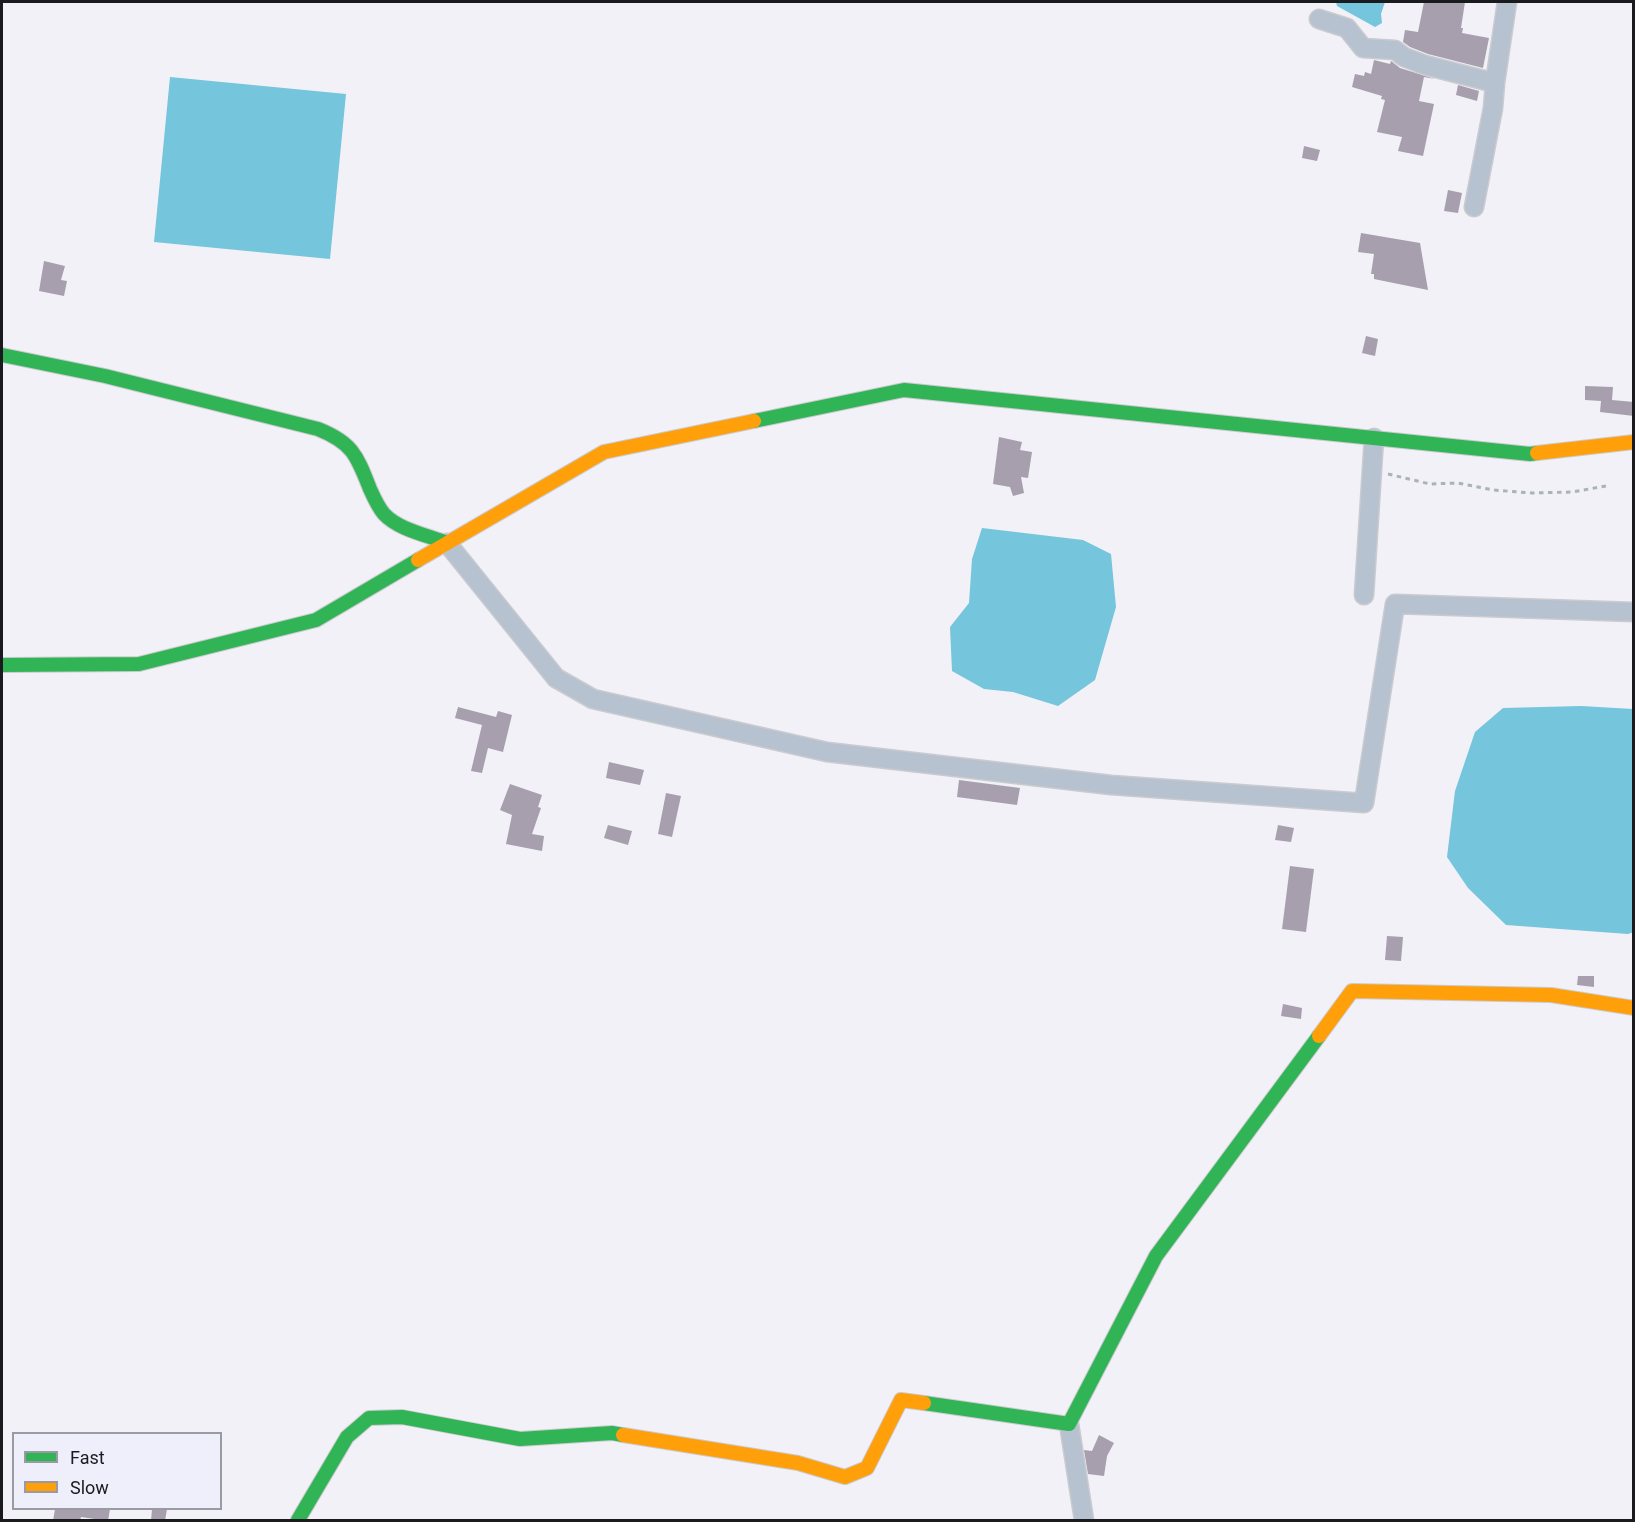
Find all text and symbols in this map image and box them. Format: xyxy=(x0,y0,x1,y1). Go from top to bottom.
legend xyxy=(12,1432,222,1510)
text: Fast xyxy=(70,1447,105,1468)
text: Slow xyxy=(70,1477,109,1498)

